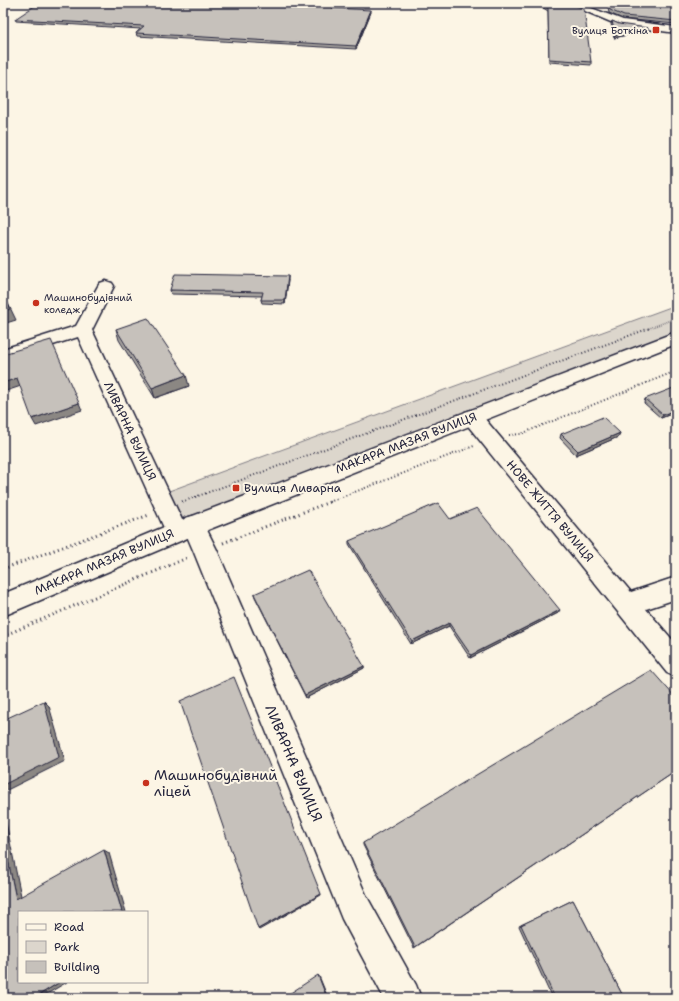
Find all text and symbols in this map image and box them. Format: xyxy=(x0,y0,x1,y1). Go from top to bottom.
place label: Вулиця Боткіна xyxy=(572,24,649,37)
marker: Вулиця Боткіна xyxy=(651,25,661,35)
place label: Машинобудівний коледж xyxy=(44,291,133,316)
marker: Машинобудівний коледж xyxy=(31,298,41,308)
street label: ЛИВАРНА ВУЛИЦЯ xyxy=(100,379,160,483)
street label: МАКАРА МАЗАЯ ВУЛИЦЯ xyxy=(333,409,479,477)
street label: НОВЕ ЖИТТЯ ВУЛИЦЯ xyxy=(503,457,597,565)
place label: Вулиця Ливарна xyxy=(244,480,342,496)
marker: Вулиця Ливарна xyxy=(231,483,241,493)
street label: МАКАРА МАЗАЯ ВУЛИЦЯ xyxy=(32,525,176,599)
street label: ЛИВАРНА ВУЛИЦЯ xyxy=(261,702,327,824)
place label: Машинобудівний ліцей xyxy=(154,766,278,800)
marker: Машинобудівний ліцей xyxy=(141,778,151,788)
legend xyxy=(18,911,148,983)
text: Road xyxy=(54,919,85,935)
text: Park xyxy=(54,939,80,955)
text: Building xyxy=(54,959,100,975)

